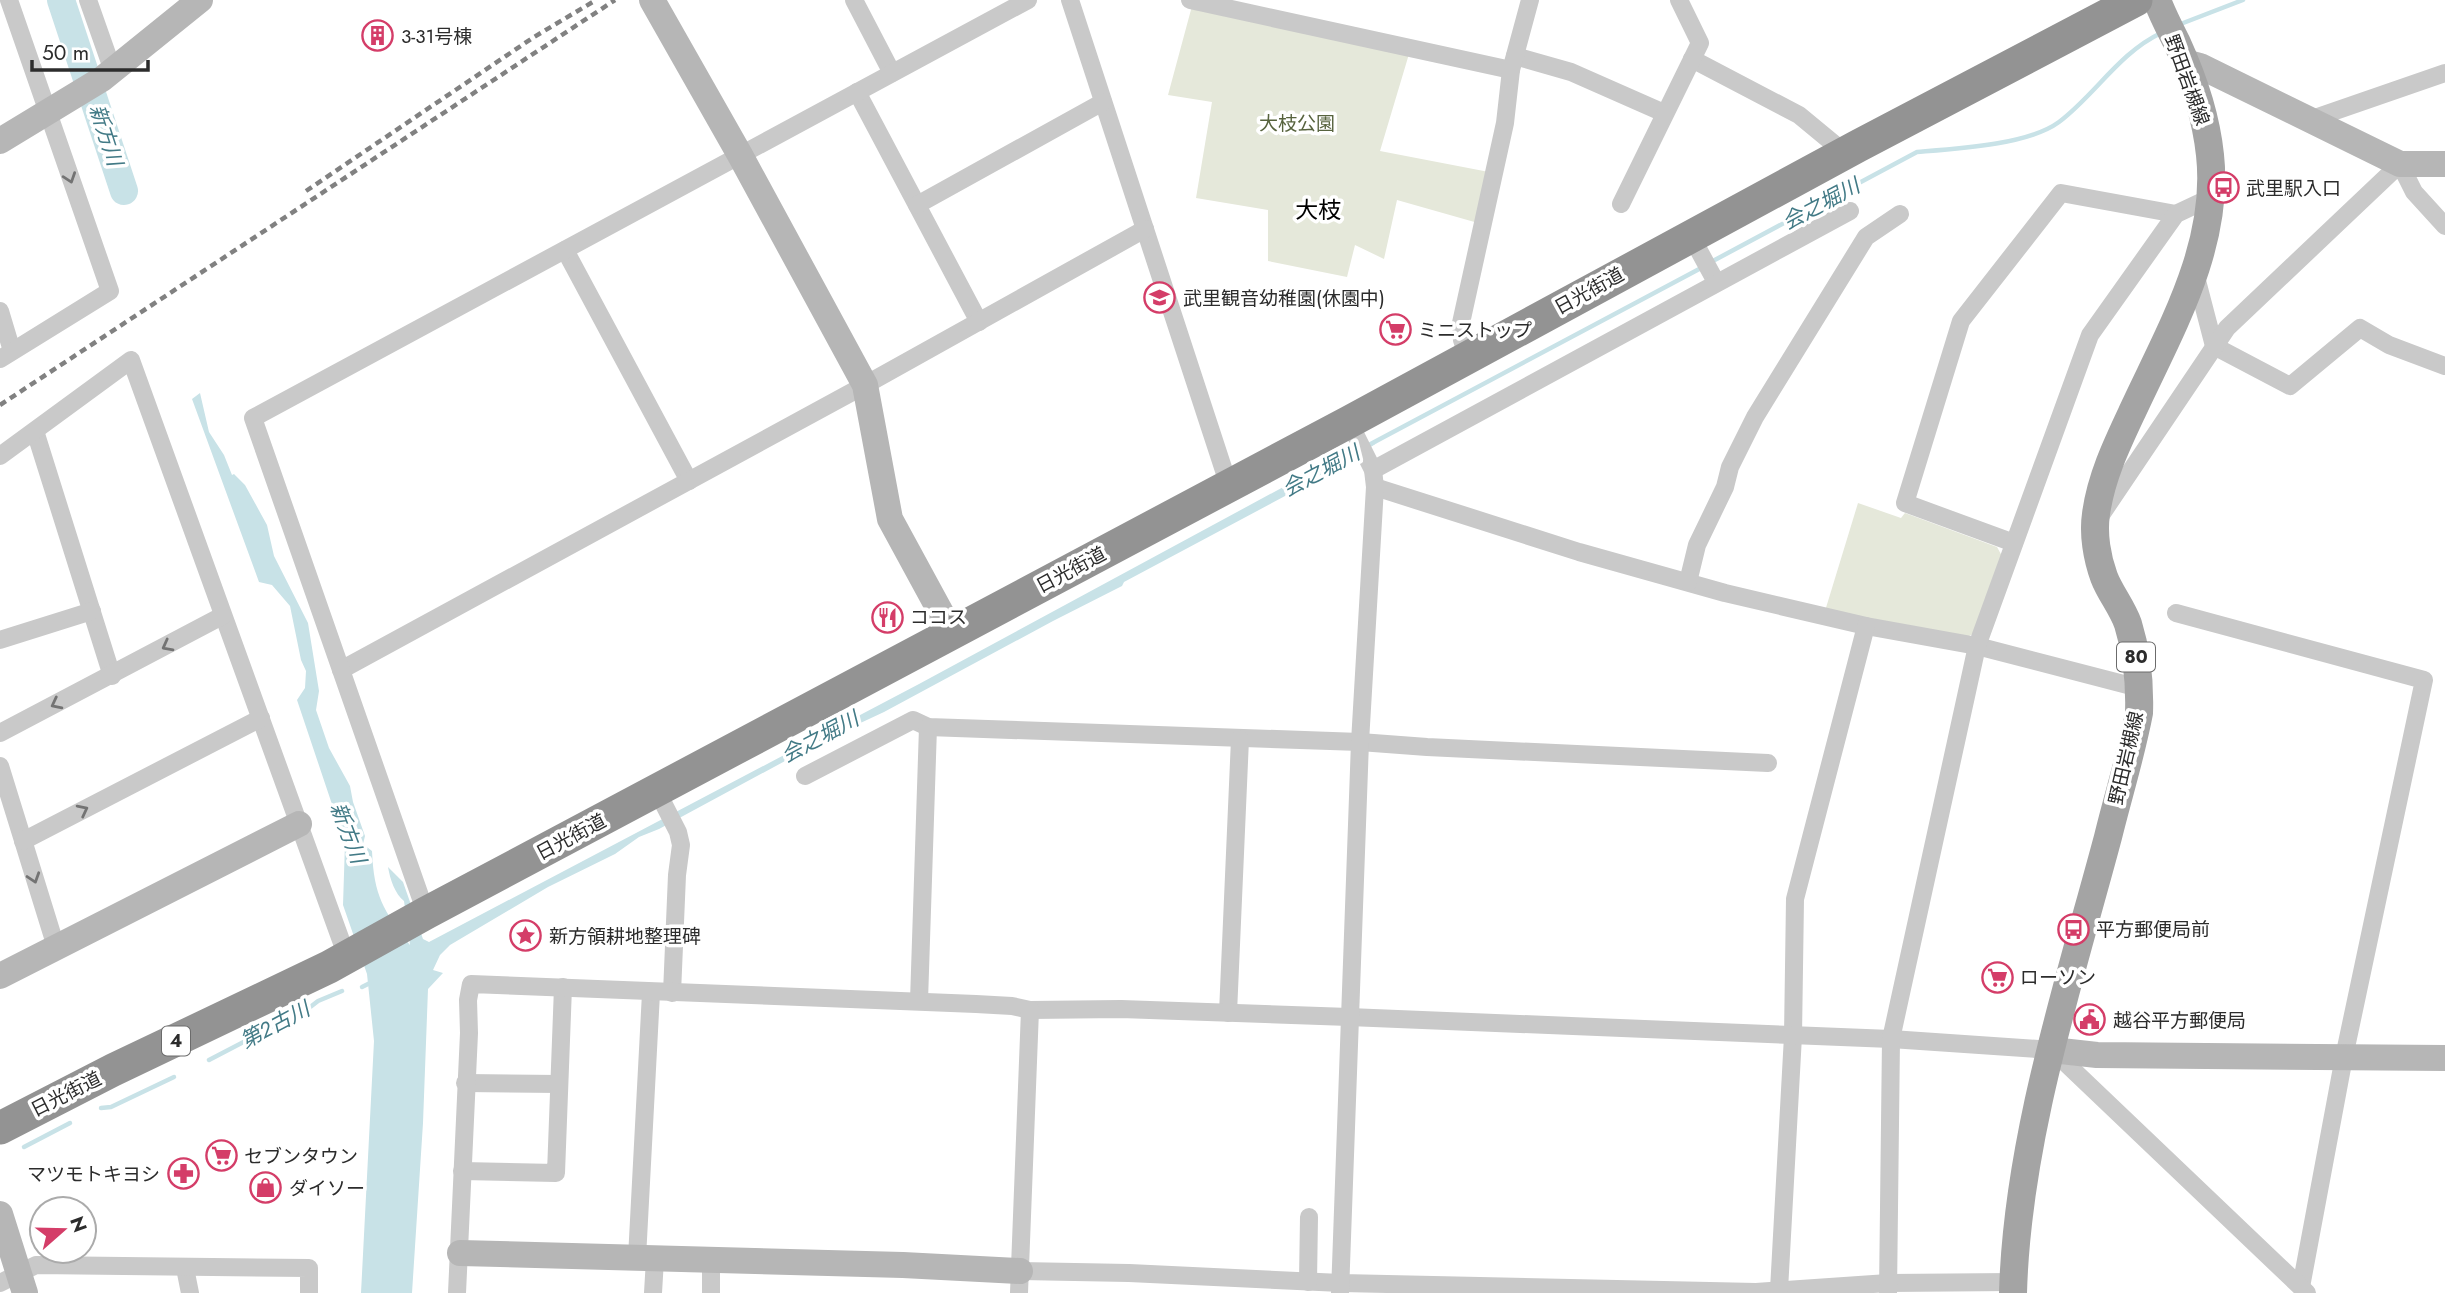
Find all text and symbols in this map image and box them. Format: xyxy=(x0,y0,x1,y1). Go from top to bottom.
building icon: 3-31号棟 xyxy=(361,19,395,53)
place label: 3-31号棟 xyxy=(401,23,472,50)
scale bar xyxy=(32,28,147,72)
street label: 野田岩槻線 xyxy=(2158,31,2216,129)
text: 50 m xyxy=(42,38,89,68)
water label: 新方川 xyxy=(82,100,131,171)
park label: 大枝公園 xyxy=(1259,110,1335,137)
water label: 会之堀川 xyxy=(1777,170,1867,237)
bus stop icon: 武里駅入口 xyxy=(2206,171,2240,205)
one-way arrow xyxy=(62,172,76,184)
place label: 武里駅入口 xyxy=(2246,175,2341,202)
district label: 大枝 xyxy=(1295,193,1341,227)
street label: 日光街道 xyxy=(1549,261,1629,321)
school or university icon: 武里観音幼稚園(休園中) xyxy=(1143,281,1177,315)
place label: 武里観音幼稚園(休園中) xyxy=(1183,285,1385,312)
supermarket icon: ミニストップ xyxy=(1378,313,1412,347)
place label: ミニストップ xyxy=(1418,317,1532,344)
water label: 会之堀川 xyxy=(1277,437,1367,504)
street label: 日光街道 xyxy=(1031,540,1111,600)
restaurant icon: ココス xyxy=(870,600,904,634)
place label: ココス xyxy=(910,604,967,631)
one-way arrow xyxy=(162,638,174,651)
road number: 80 xyxy=(2117,642,2155,672)
one-way arrow xyxy=(51,696,63,710)
water label: 会之堀川 xyxy=(776,703,866,770)
street label: 野田岩槻線 xyxy=(2102,709,2150,807)
water label: 新方川 xyxy=(323,798,374,870)
one-way arrow xyxy=(76,804,88,818)
street label: 日光街道 xyxy=(531,807,611,867)
one-way arrow xyxy=(26,872,41,884)
bus stop icon: 平方郵便局前 xyxy=(2056,912,2090,946)
place label: 平方郵便局前 xyxy=(2096,916,2210,943)
place icon: 新方領耕地整理碑 xyxy=(509,919,543,953)
place label: 新方領耕地整理碑 xyxy=(549,923,701,950)
supermarket icon: ローソン xyxy=(1980,960,2014,994)
place label: ローソン xyxy=(2020,964,2096,991)
water label: 第２古川 xyxy=(235,993,317,1056)
public building icon: 越谷平方郵便局 xyxy=(2073,1003,2107,1037)
place label: 越谷平方郵便局 xyxy=(2113,1007,2246,1034)
road number: 4 xyxy=(162,1026,190,1056)
street label: 日光街道 xyxy=(26,1065,106,1123)
supermarket icon: セブンタウン xyxy=(204,1139,238,1173)
place label: セブンタウン xyxy=(244,1143,358,1170)
pharmacy icon: マツモトキヨシ xyxy=(166,1157,200,1191)
place label: マツモトキヨシ xyxy=(27,1161,160,1188)
shop icon: ダイソー xyxy=(249,1171,283,1205)
place label: ダイソー xyxy=(289,1175,365,1202)
north arrow xyxy=(28,1195,98,1265)
text: N xyxy=(63,1213,94,1236)

